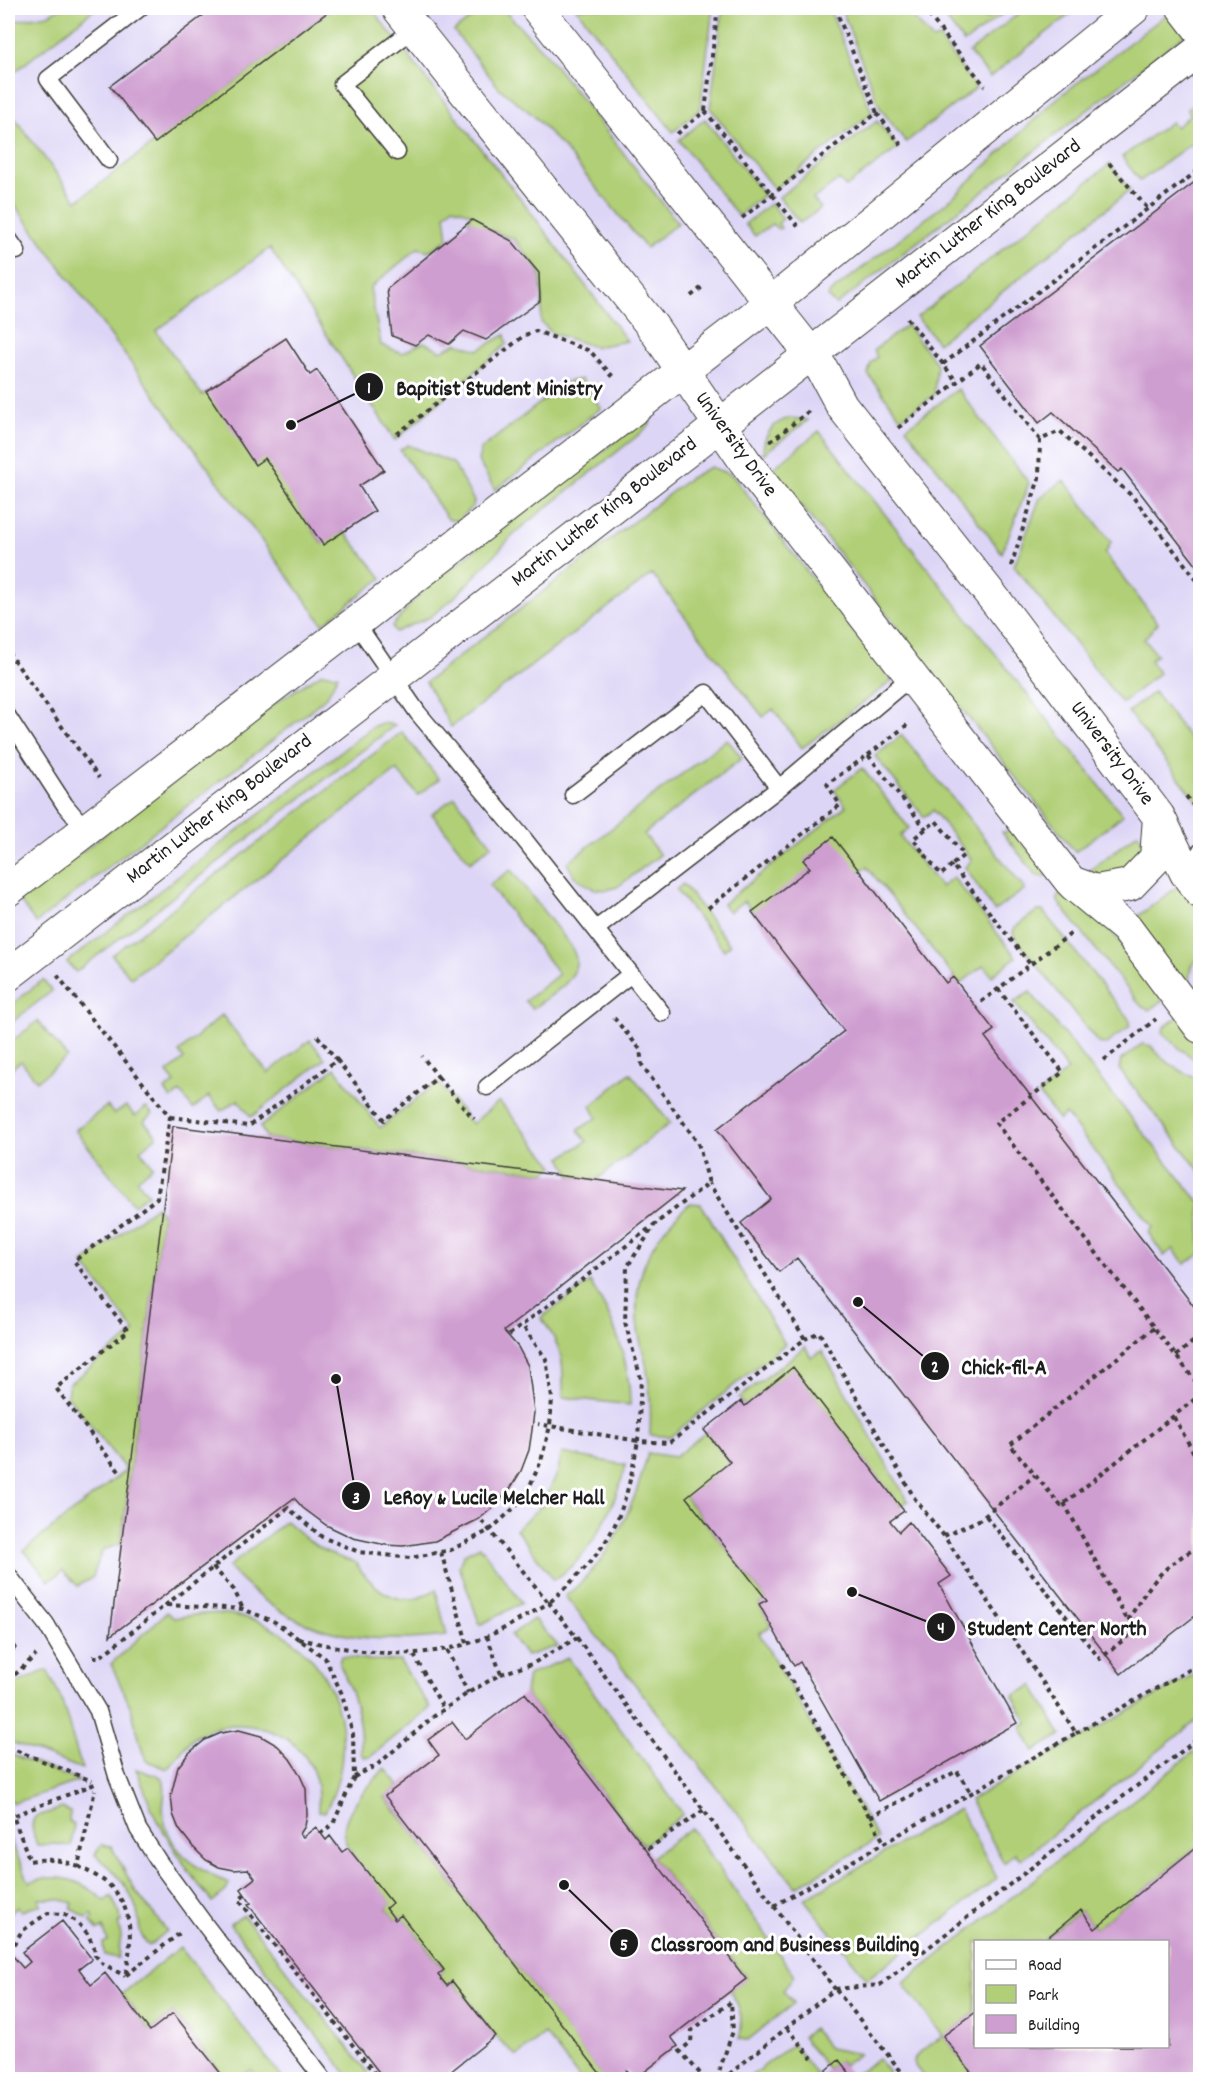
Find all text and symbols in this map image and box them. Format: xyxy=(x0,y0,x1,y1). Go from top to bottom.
street label: Martin Luther King Boulevard xyxy=(890,133,1088,297)
callout: Bapitist Student Ministry xyxy=(354,367,614,407)
text: Bapitist Student Ministry xyxy=(396,375,603,406)
text: 1 xyxy=(367,377,371,402)
street label: University Drive xyxy=(687,386,783,504)
street label: Martin Luther King Boulevard xyxy=(506,431,704,595)
street label: University Drive xyxy=(1062,696,1160,812)
street label: Martin Luther King Boulevard xyxy=(121,728,319,892)
callout: Chick-fil-A xyxy=(920,1346,1059,1386)
text: Chick-fil-A xyxy=(961,1354,1047,1385)
text: 2 xyxy=(931,1356,939,1381)
callout: LeRoy & Lucile Melcher Hall xyxy=(341,1476,616,1516)
text: LeRoy & Lucile Melcher Hall xyxy=(384,1484,605,1515)
text: 3 xyxy=(352,1487,360,1512)
callout: Student Center North xyxy=(926,1607,1159,1647)
text: Student Center North xyxy=(967,1615,1147,1646)
text: 4 xyxy=(937,1617,945,1642)
callout: Classroom and Business Building xyxy=(609,1923,932,1963)
text: Classroom and Business Building xyxy=(651,1931,920,1962)
text: 5 xyxy=(620,1934,628,1959)
legend xyxy=(974,1940,1169,2048)
text: Road xyxy=(1028,1954,1062,1979)
text: Park xyxy=(1028,1984,1059,2009)
text: Building xyxy=(1028,2014,1080,2039)

